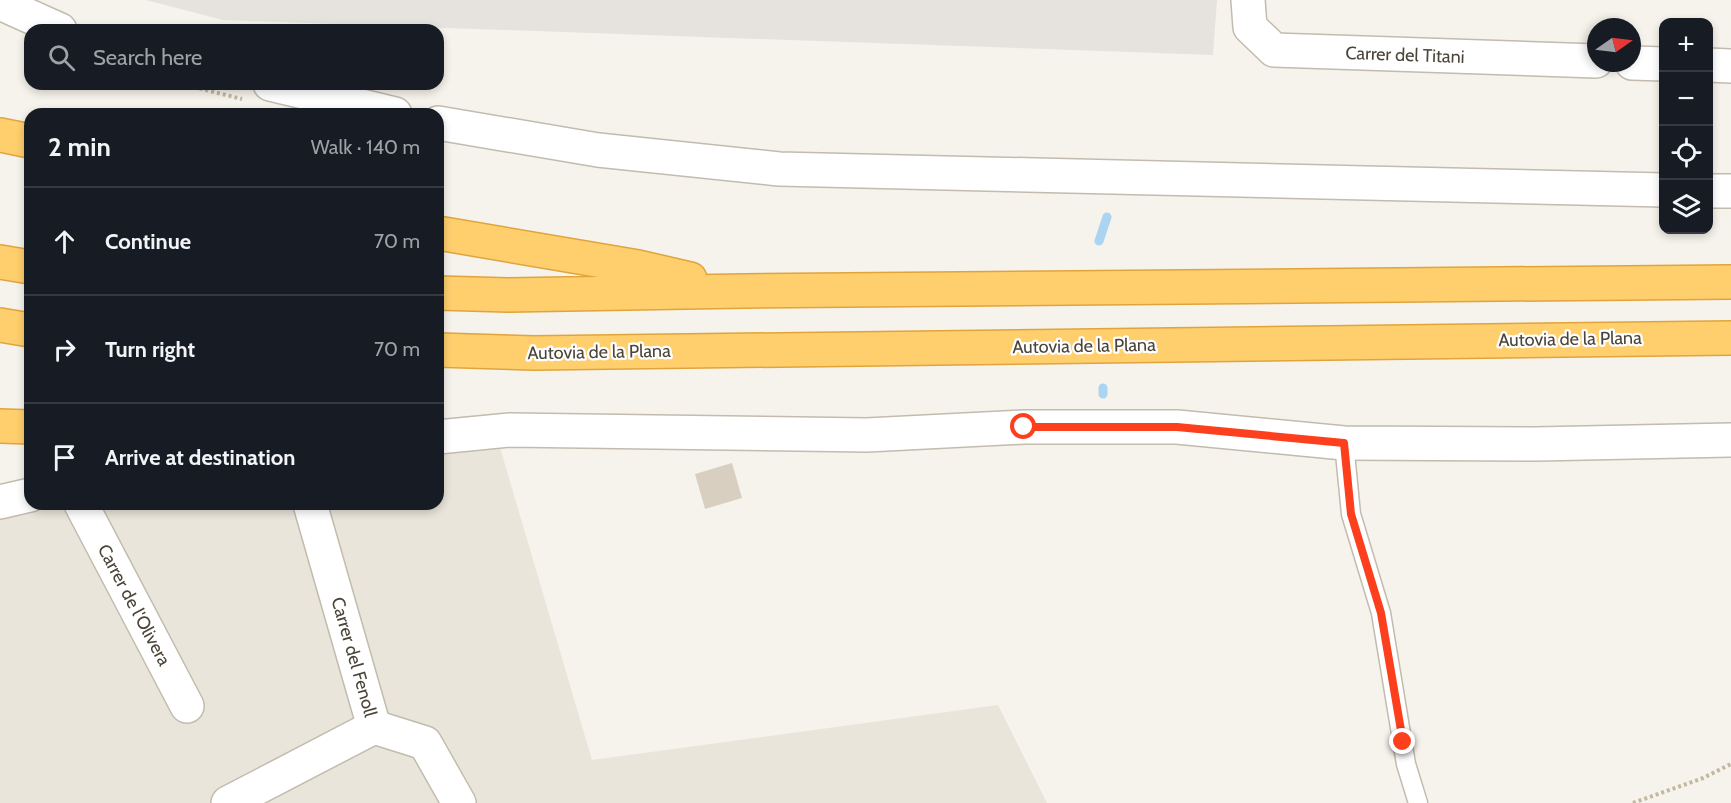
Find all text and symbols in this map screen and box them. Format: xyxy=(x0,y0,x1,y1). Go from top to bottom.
north arrow xyxy=(1587,18,1641,72)
map controls xyxy=(1659,18,1713,234)
button: + xyxy=(1659,18,1713,72)
search box xyxy=(24,24,444,90)
icon: search xyxy=(45,41,78,74)
street label: Carrer del Titani xyxy=(1345,42,1465,68)
text: Search here xyxy=(93,44,202,71)
button: − xyxy=(1659,72,1713,126)
button: locate xyxy=(1659,126,1713,180)
text: 2 min xyxy=(48,131,111,163)
text: Walk · 140 m xyxy=(311,135,420,159)
button: layers xyxy=(1659,180,1713,234)
icon: ahead xyxy=(48,225,81,258)
text: Continue xyxy=(105,228,191,255)
text: 70 m xyxy=(374,229,420,253)
street label: Autovia de la Plana xyxy=(1498,327,1642,351)
icon: right xyxy=(48,333,81,366)
street label: Autovia de la Plana xyxy=(1012,334,1156,358)
text: Turn right xyxy=(105,336,195,363)
text: 70 m xyxy=(374,337,420,361)
street label: Autovia de la Plana xyxy=(527,340,671,364)
route start xyxy=(1010,413,1036,439)
icon: arrive xyxy=(48,441,81,474)
text: Arrive at destination xyxy=(105,444,295,471)
street label: Carrer de l'Olivera xyxy=(93,541,175,670)
street label: Carrer del Fenoll xyxy=(326,595,382,720)
route end xyxy=(1389,728,1415,754)

